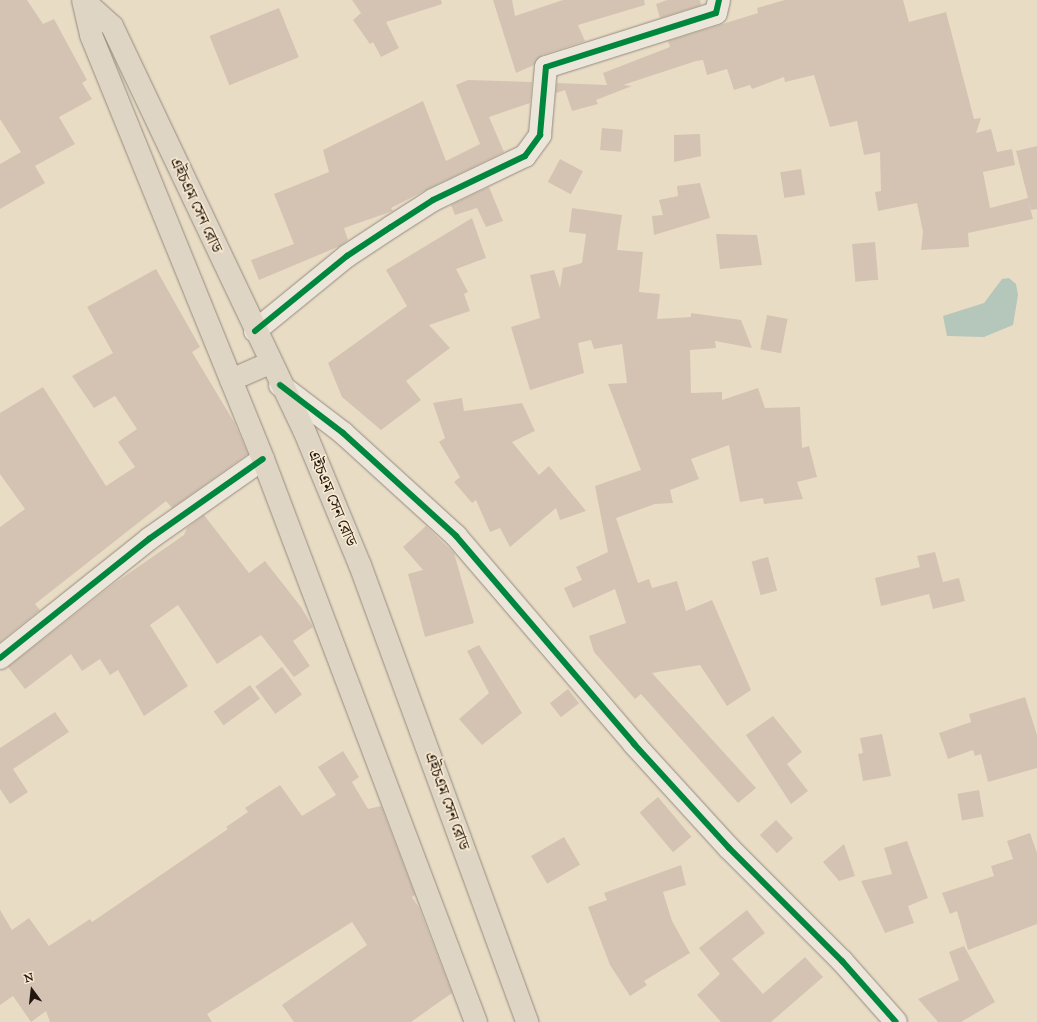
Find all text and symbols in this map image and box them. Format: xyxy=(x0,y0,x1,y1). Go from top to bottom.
street label: এইচএম সেন রোড xyxy=(166,154,226,256)
street label: এইচএম সেন রোড xyxy=(303,447,361,549)
street label: এইচএম সেন রোড xyxy=(420,749,474,853)
north arrow xyxy=(12,970,52,1010)
text: N xyxy=(23,970,35,985)

